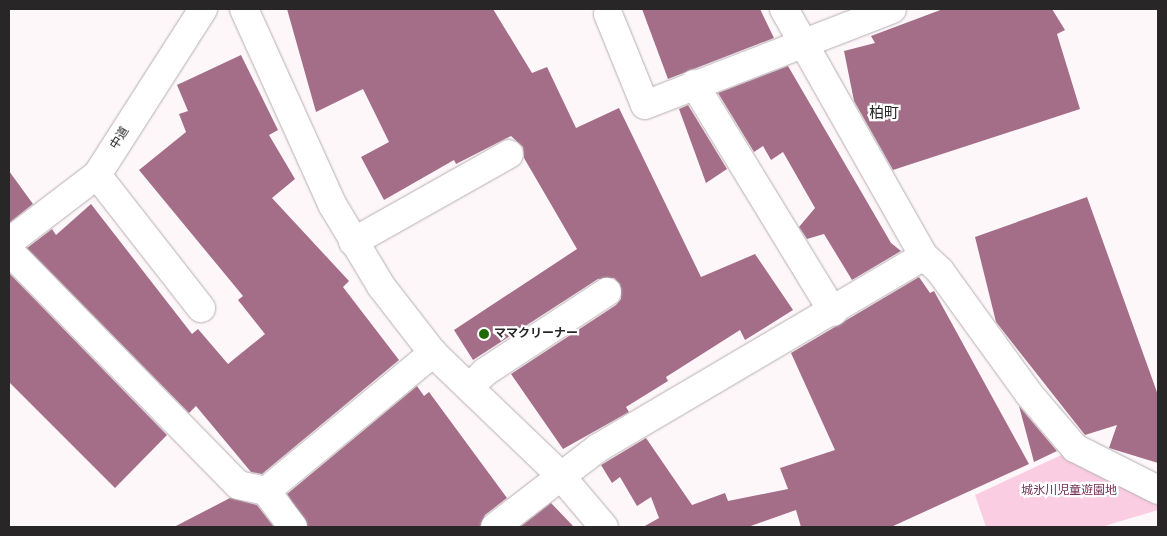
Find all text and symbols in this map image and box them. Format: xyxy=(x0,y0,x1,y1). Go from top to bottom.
district label: 柏町 xyxy=(869,105,899,123)
street label: 中道 xyxy=(108,124,132,152)
place label: ママクリーナー xyxy=(494,327,578,341)
marker: ママクリーナー xyxy=(478,328,490,340)
park label: 城氷川児童遊園地 xyxy=(1021,484,1117,498)

